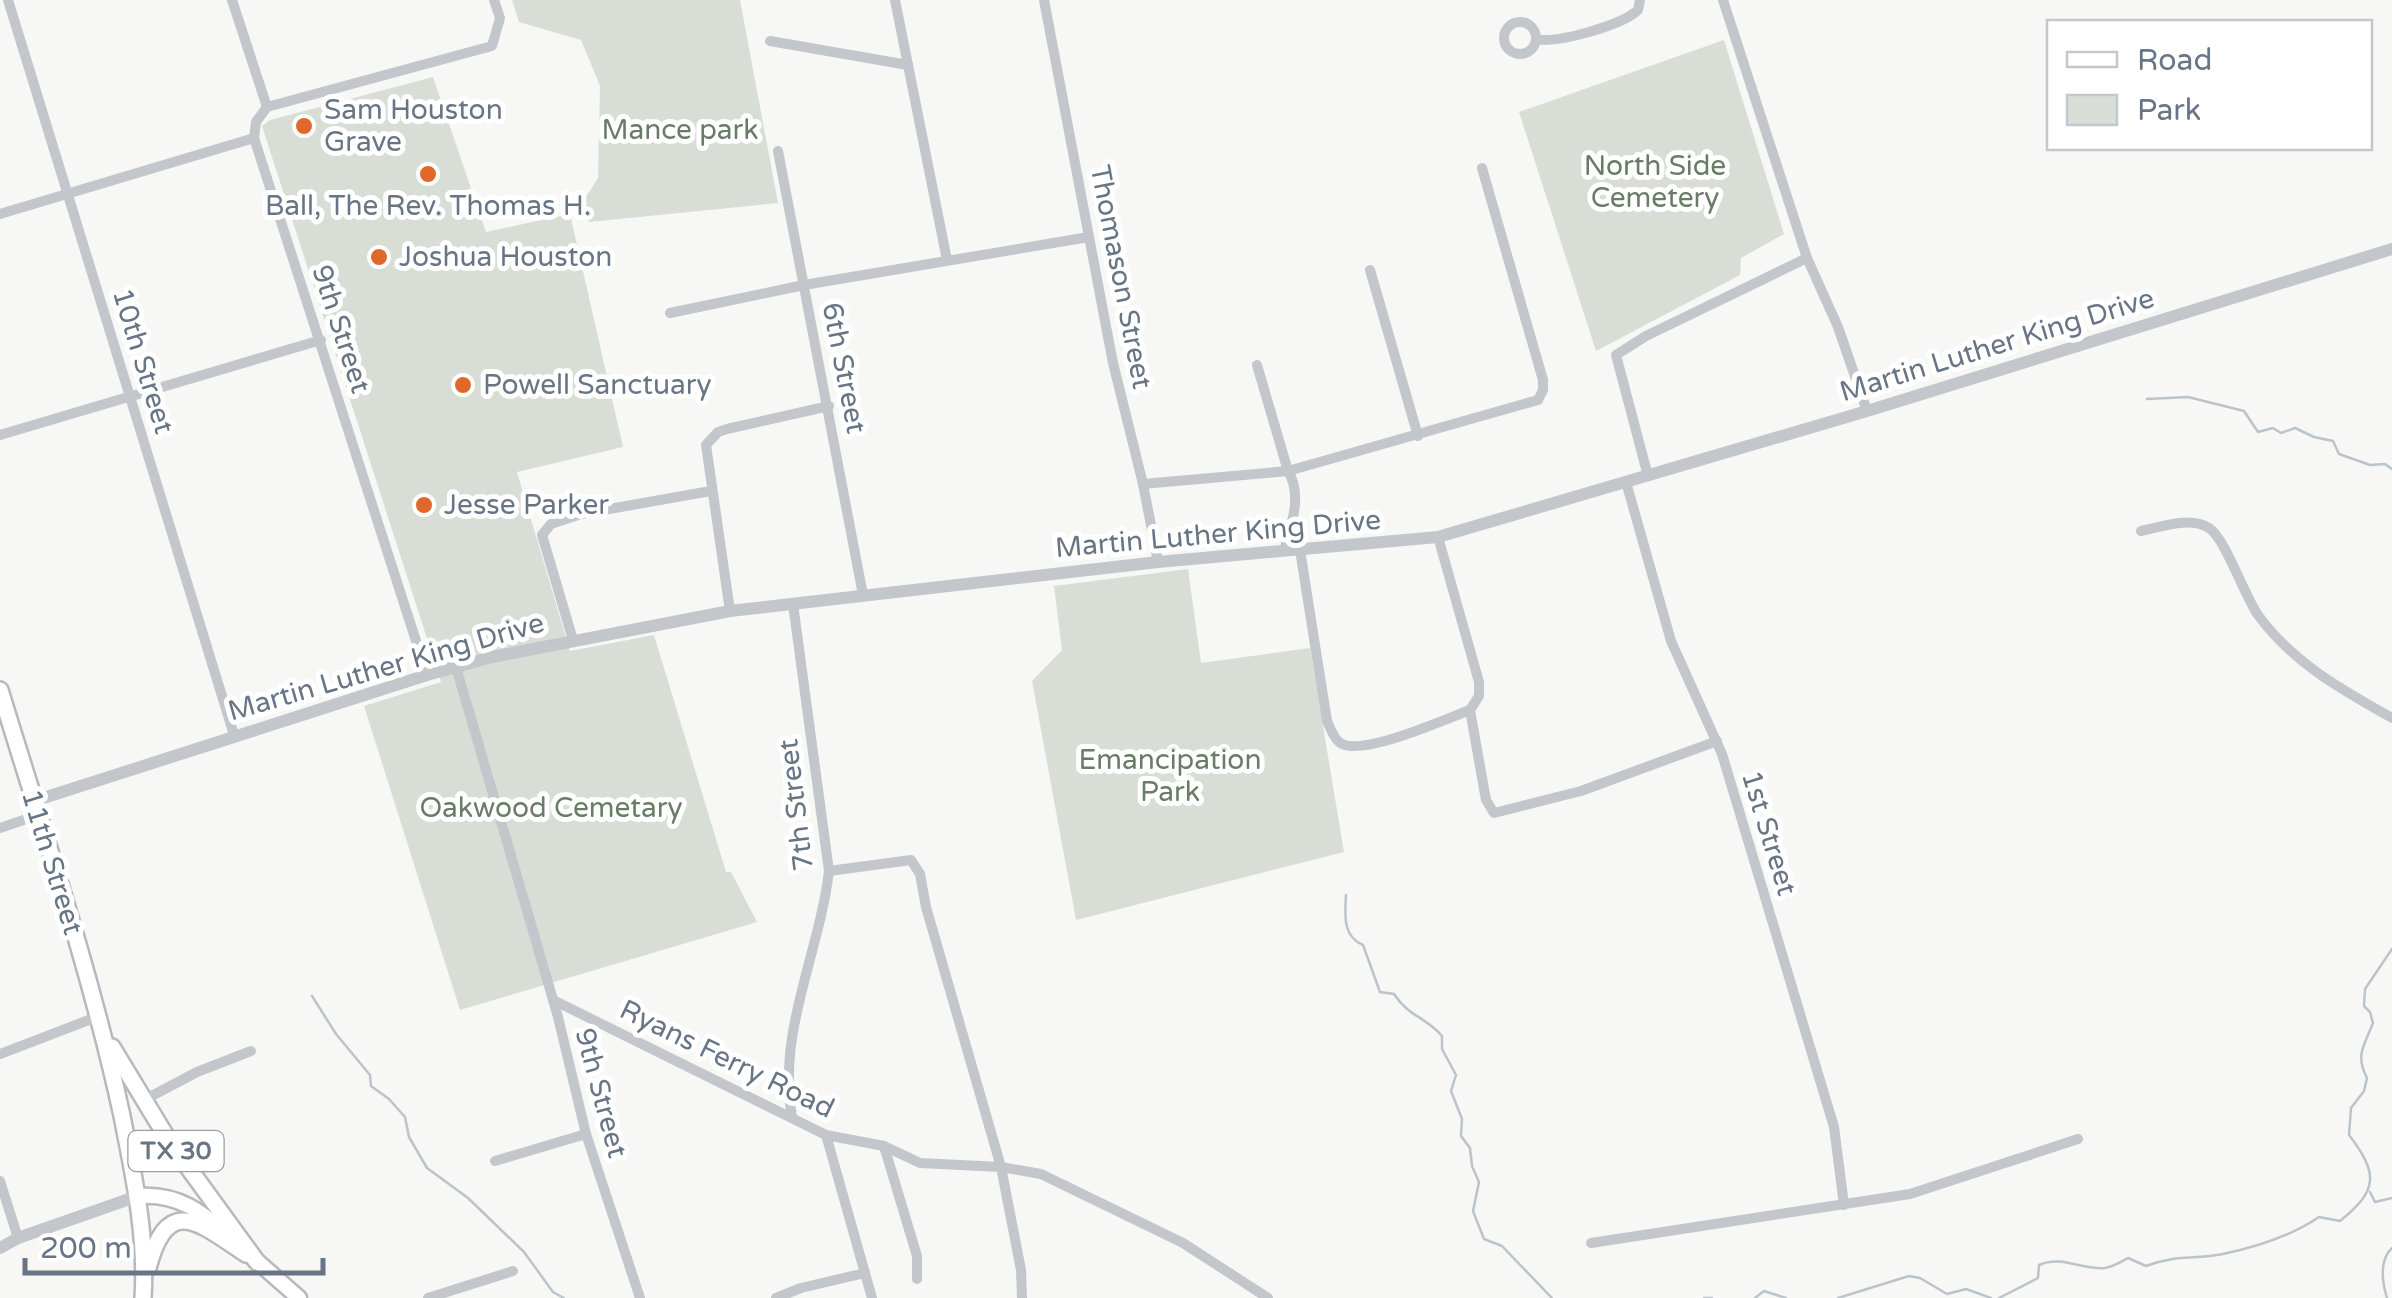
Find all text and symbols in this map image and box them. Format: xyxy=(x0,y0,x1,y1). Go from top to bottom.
legend xyxy=(2047,20,2372,150)
text: Road xyxy=(2137,42,2212,79)
text: Park xyxy=(2137,92,2201,129)
place label: Sam Houston Grave xyxy=(324,93,503,159)
park label: Mance park xyxy=(601,113,759,147)
marker: Sam Houston Grave xyxy=(293,115,315,137)
park label: North Side Cemetery xyxy=(1584,149,1726,215)
street label: Thomason Street xyxy=(1083,162,1159,392)
marker: Ball, The Rev. Thomas H. xyxy=(417,163,439,185)
place label: Ball, The Rev. Thomas H. xyxy=(265,189,591,223)
place label: Joshua Houston xyxy=(399,240,612,274)
marker: Joshua Houston xyxy=(368,246,390,268)
street label: 9th Street xyxy=(304,261,378,398)
street label: Martin Luther King Drive xyxy=(1836,281,2158,409)
street label: 10th Street xyxy=(105,284,181,438)
street label: 6th Street xyxy=(815,300,873,437)
place label: Powell Sanctuary xyxy=(483,368,712,402)
marker: Powell Sanctuary xyxy=(452,374,474,396)
place label: Jesse Parker xyxy=(444,488,609,522)
marker: Jesse Parker xyxy=(413,494,435,516)
street label: Martin Luther King Drive xyxy=(1054,503,1382,565)
street label: Martin Luther King Drive xyxy=(224,606,548,728)
street label: 7th Street xyxy=(771,737,821,873)
park label: Emancipation Park xyxy=(1079,743,1261,809)
street label: 1st Street xyxy=(1734,766,1804,900)
street label: 11th Street xyxy=(14,785,90,939)
park label: Oakwood Cemetary xyxy=(419,791,683,825)
street label: Ryans Ferry Road xyxy=(614,992,840,1126)
street label: 9th Street xyxy=(567,1025,635,1162)
road number: TX 30 xyxy=(128,1131,224,1171)
scale bar xyxy=(25,1213,322,1275)
text: 200 m xyxy=(40,1230,132,1267)

